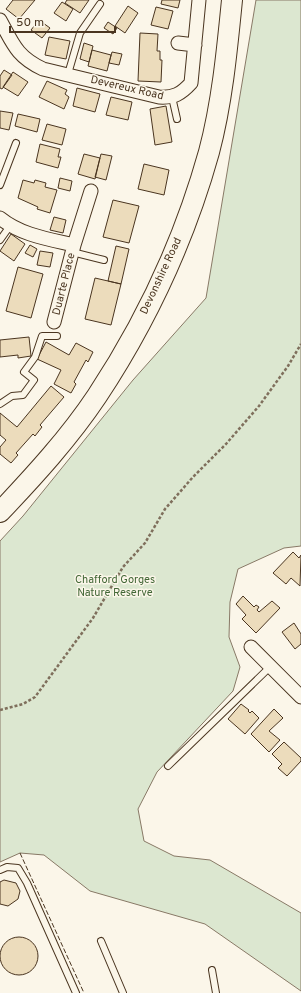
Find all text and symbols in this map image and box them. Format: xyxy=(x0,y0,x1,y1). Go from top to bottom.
scale bar xyxy=(10,8,115,34)
text: 50 m xyxy=(16,15,44,31)
street label: Devereux Road xyxy=(89,73,165,103)
street label: Devonshire Road xyxy=(137,235,185,317)
street label: Duarte Place xyxy=(49,251,79,317)
park label: Chafford Gorges Nature Reserve xyxy=(75,573,155,600)

